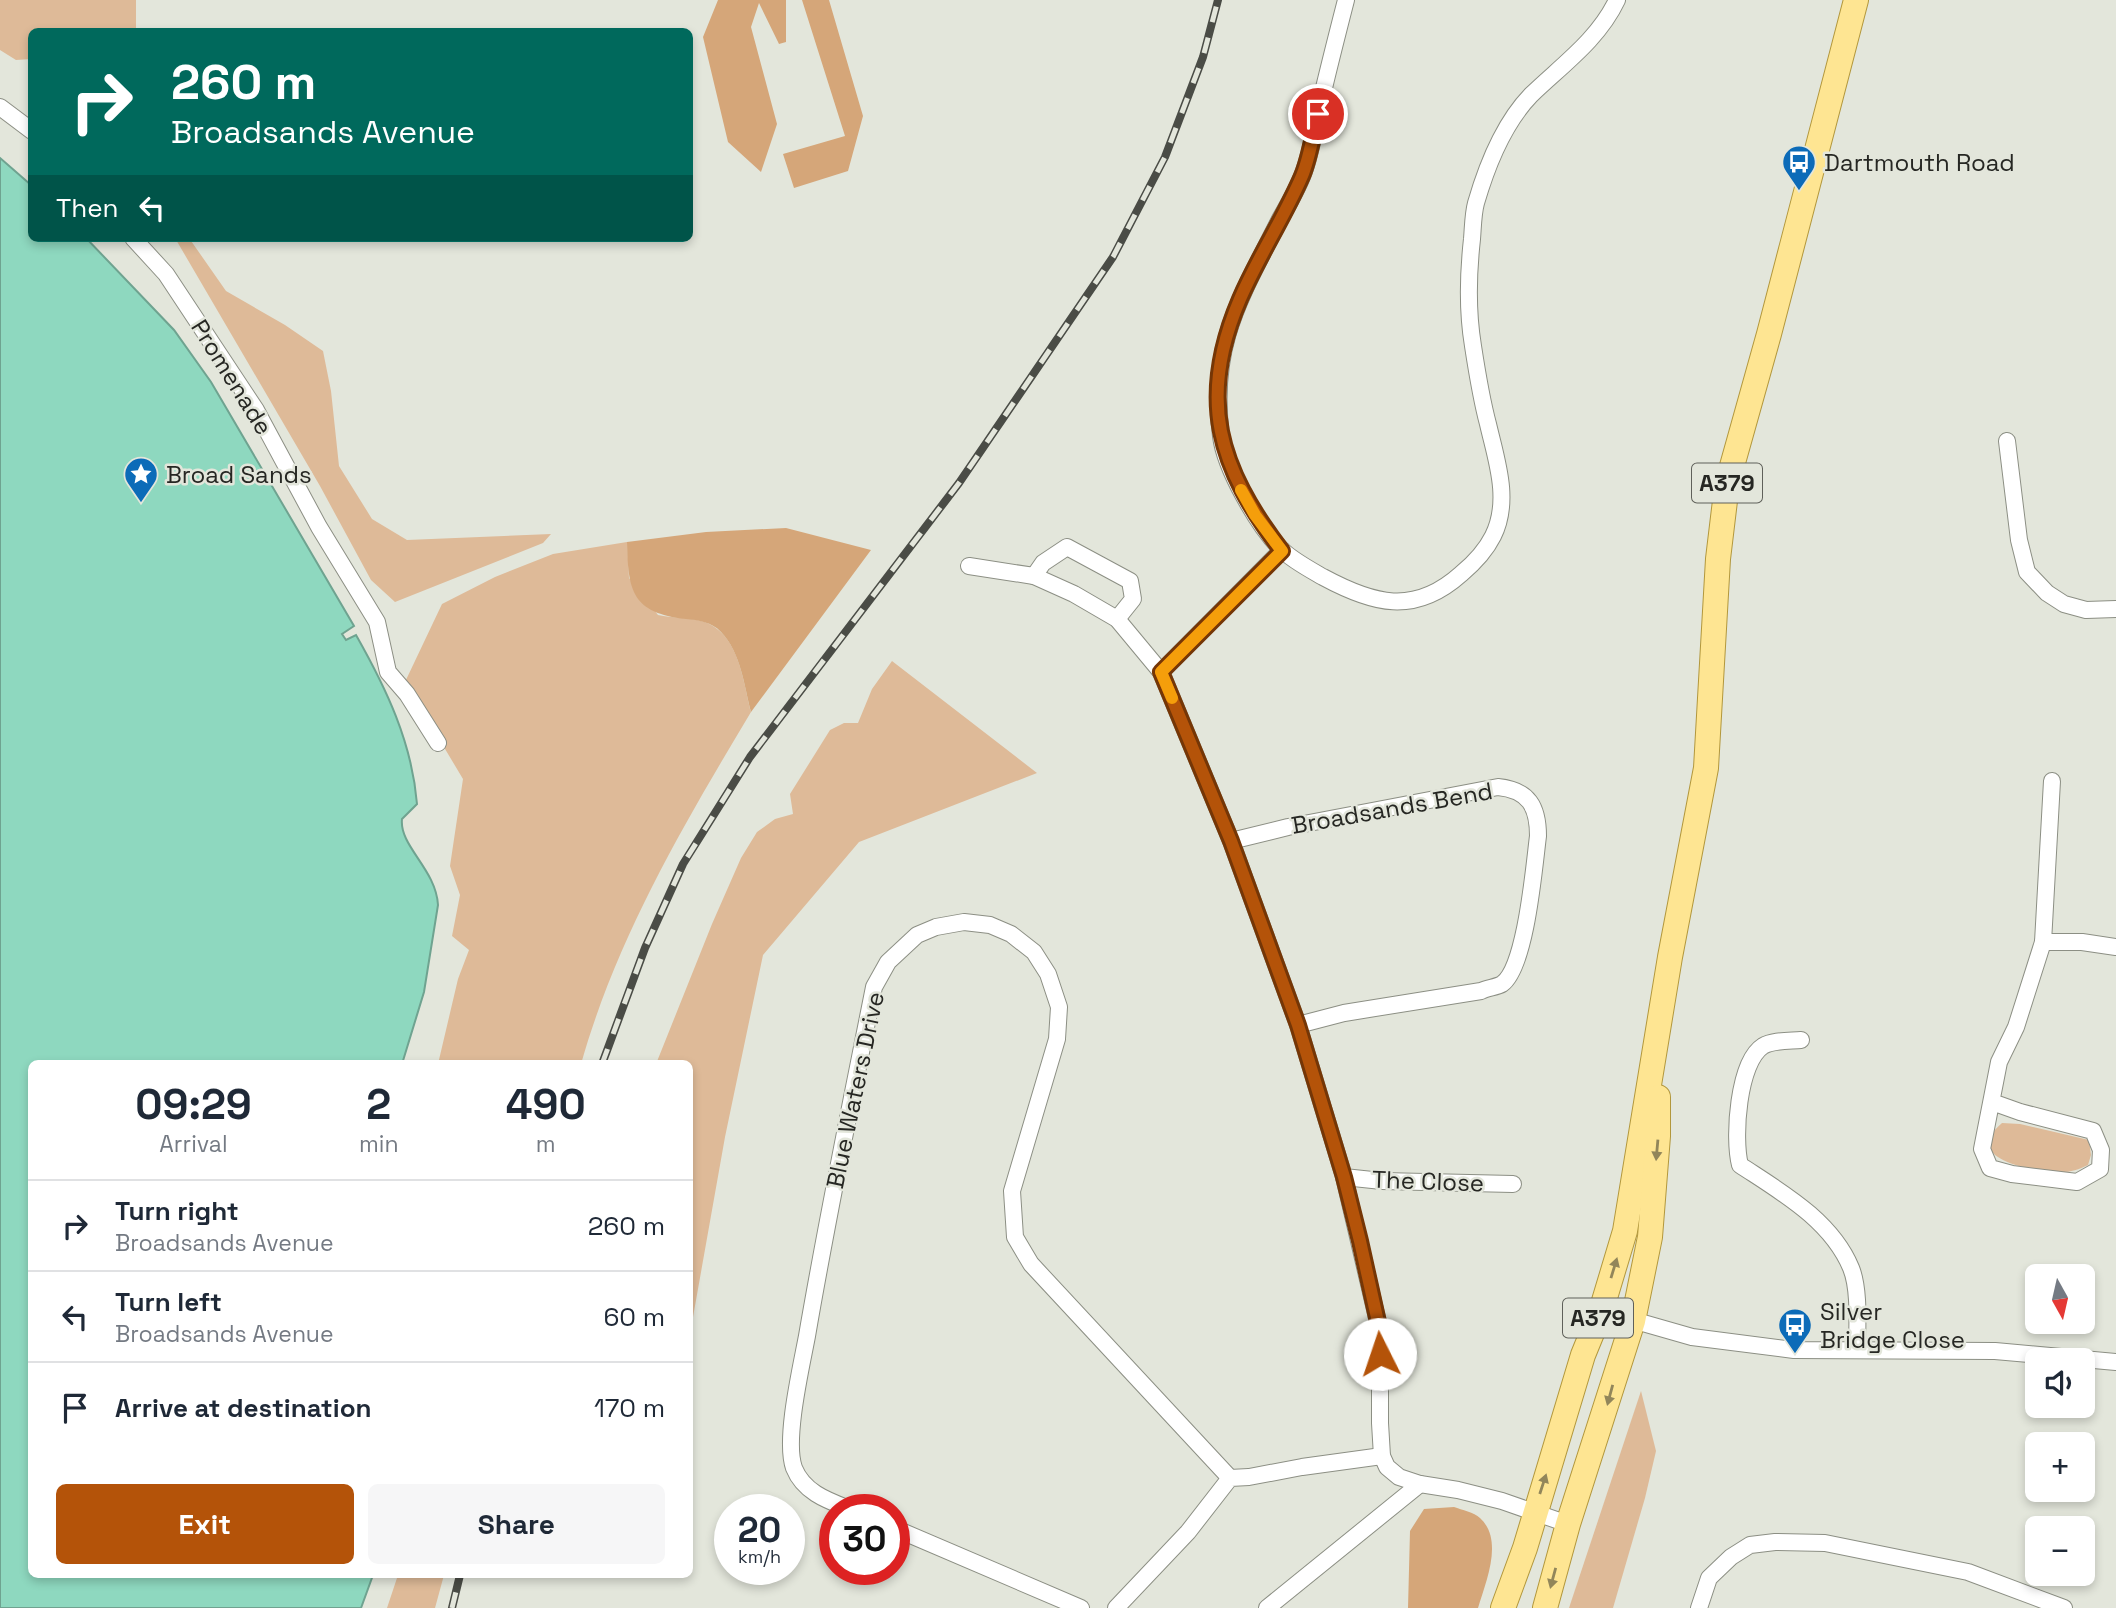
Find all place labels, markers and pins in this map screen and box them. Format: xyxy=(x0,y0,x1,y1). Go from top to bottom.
pin xyxy=(1288,84,1348,144)
bus stop icon: Dartmouth Road xyxy=(1780,143,1818,192)
place label: Dartmouth Road xyxy=(1824,147,2015,178)
place icon: Broad Sands xyxy=(122,455,160,504)
place label: Broad Sands xyxy=(166,459,312,490)
place label: Silver Bridge Close xyxy=(1820,1296,1965,1355)
bus stop icon: Silver Bridge Close xyxy=(1776,1306,1814,1355)

